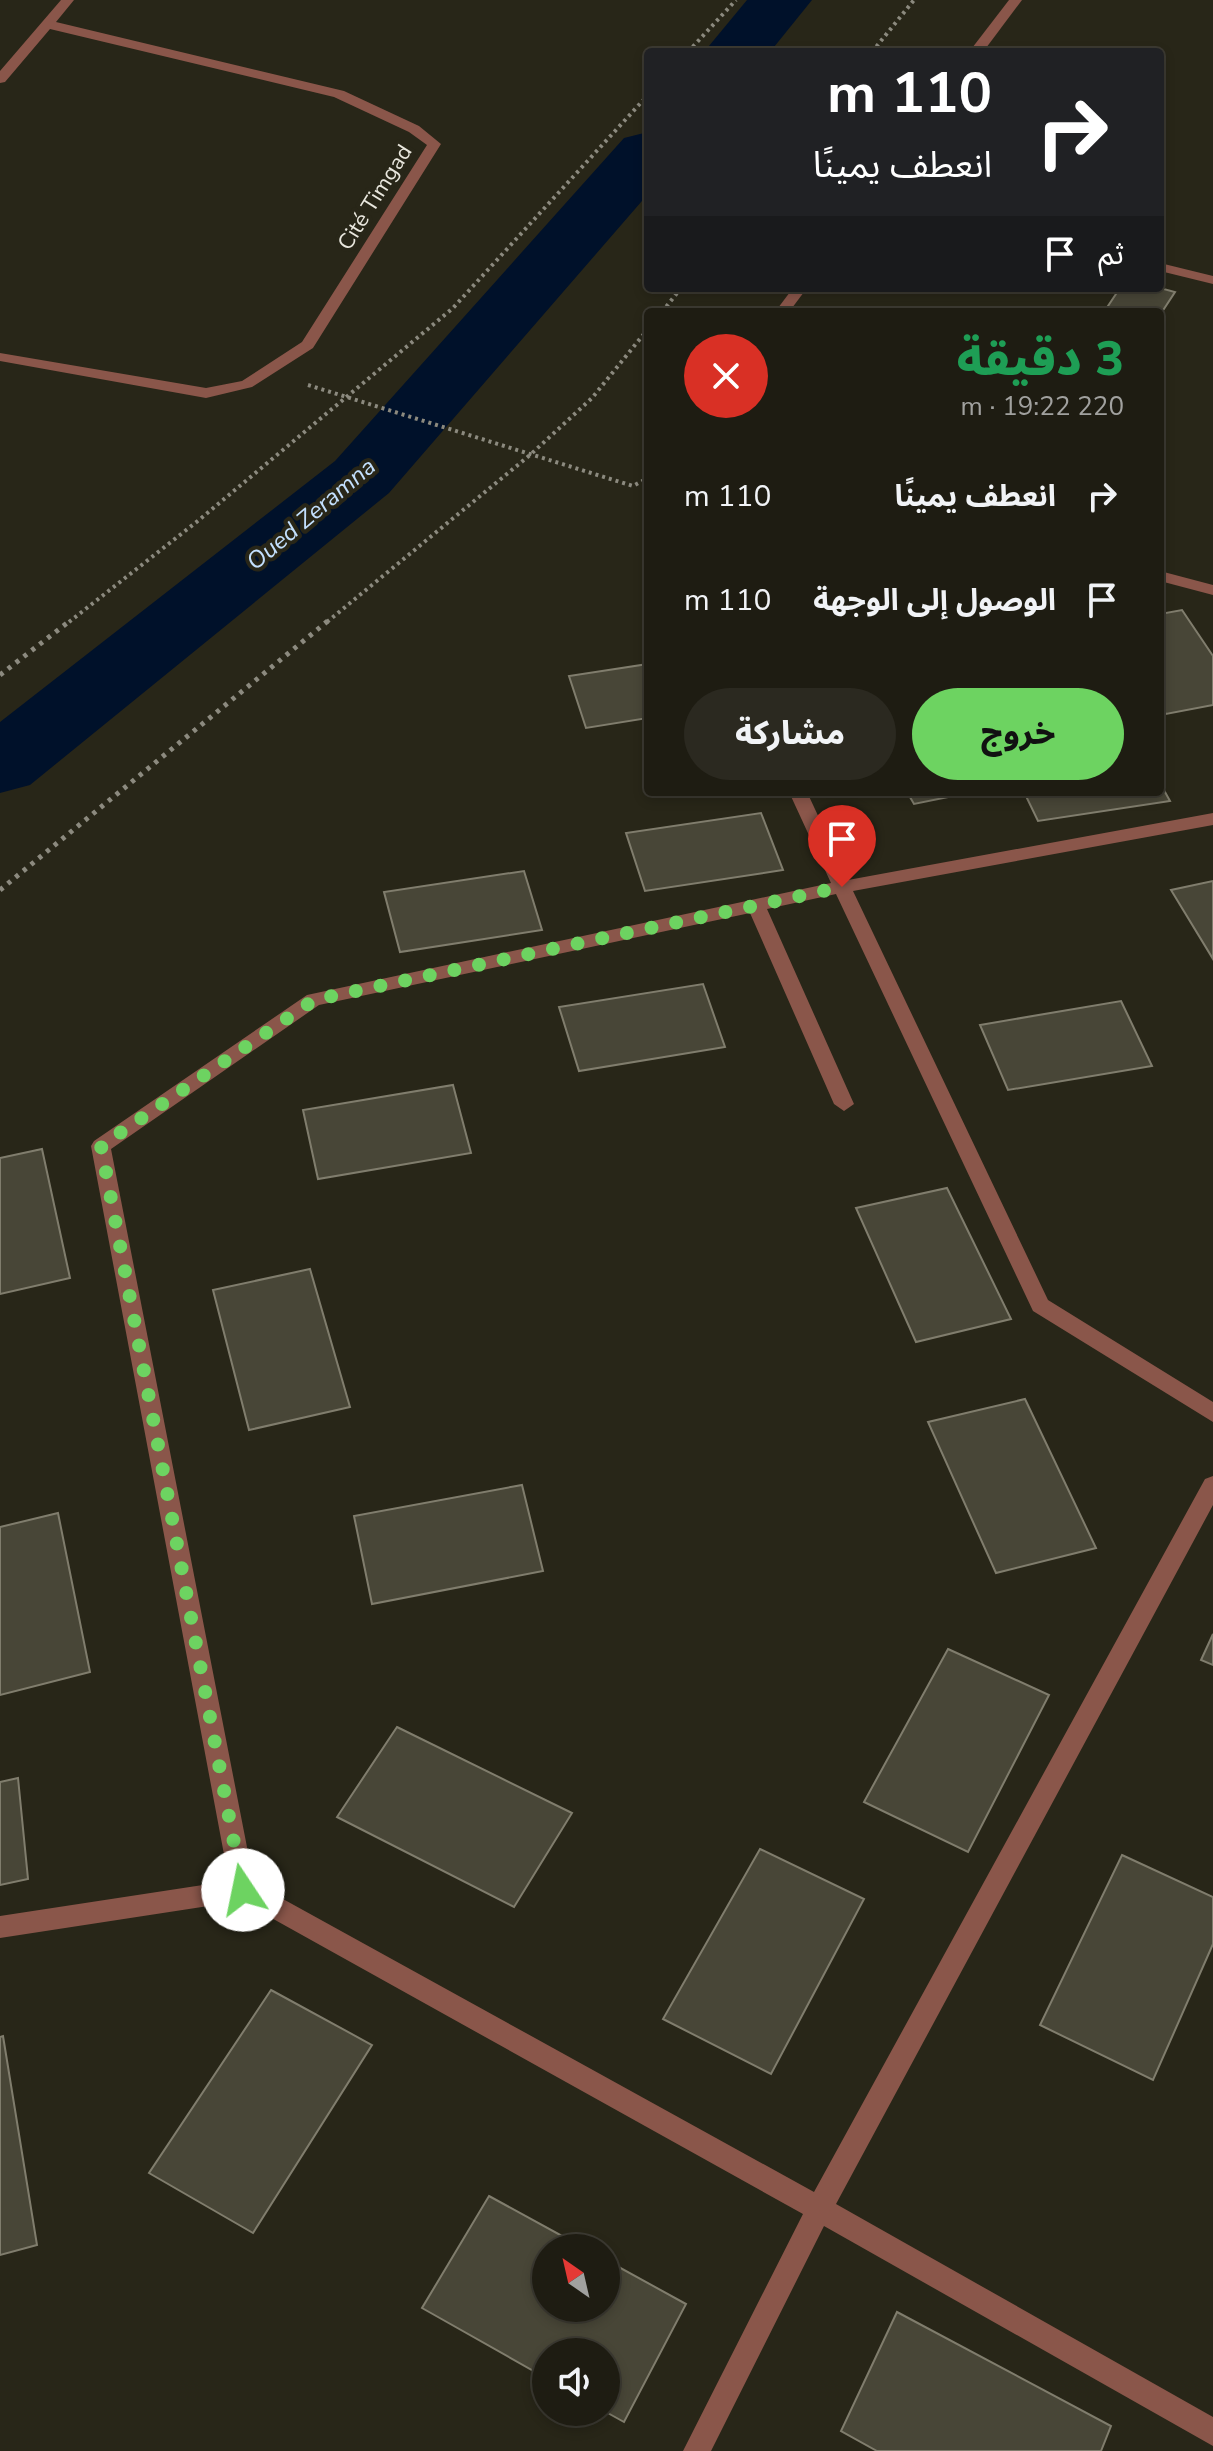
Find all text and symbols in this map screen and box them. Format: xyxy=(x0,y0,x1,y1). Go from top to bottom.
text: 110 m xyxy=(827,55,992,132)
icon: right xyxy=(1020,80,1124,184)
street label: Cité Timgad xyxy=(330,139,419,256)
text: انعطف يمينًا xyxy=(813,141,992,190)
icon: arrive xyxy=(1038,232,1082,276)
text: ثم xyxy=(1098,234,1124,275)
text: 3 دقيقة xyxy=(957,326,1124,392)
button: close xyxy=(684,334,768,418)
text: 220 m · 19:22 xyxy=(961,389,1124,424)
water label: Oued Zeramna xyxy=(240,451,382,577)
icon: right xyxy=(1080,474,1124,518)
text: 110 m xyxy=(684,476,771,517)
text: انعطف يمينًا xyxy=(895,476,1056,517)
icon: arrive xyxy=(1080,578,1124,622)
text: 110 m xyxy=(684,580,771,621)
text: الوصول إلى الوجهة xyxy=(813,580,1056,621)
button: مشاركة xyxy=(684,688,896,780)
button: خروج xyxy=(912,688,1124,780)
pin xyxy=(808,805,876,887)
icon: arrive xyxy=(820,817,864,861)
position arrow xyxy=(201,1848,285,1932)
north arrow xyxy=(532,2234,620,2322)
map controls xyxy=(532,2234,620,2426)
button: sound xyxy=(532,2338,620,2426)

